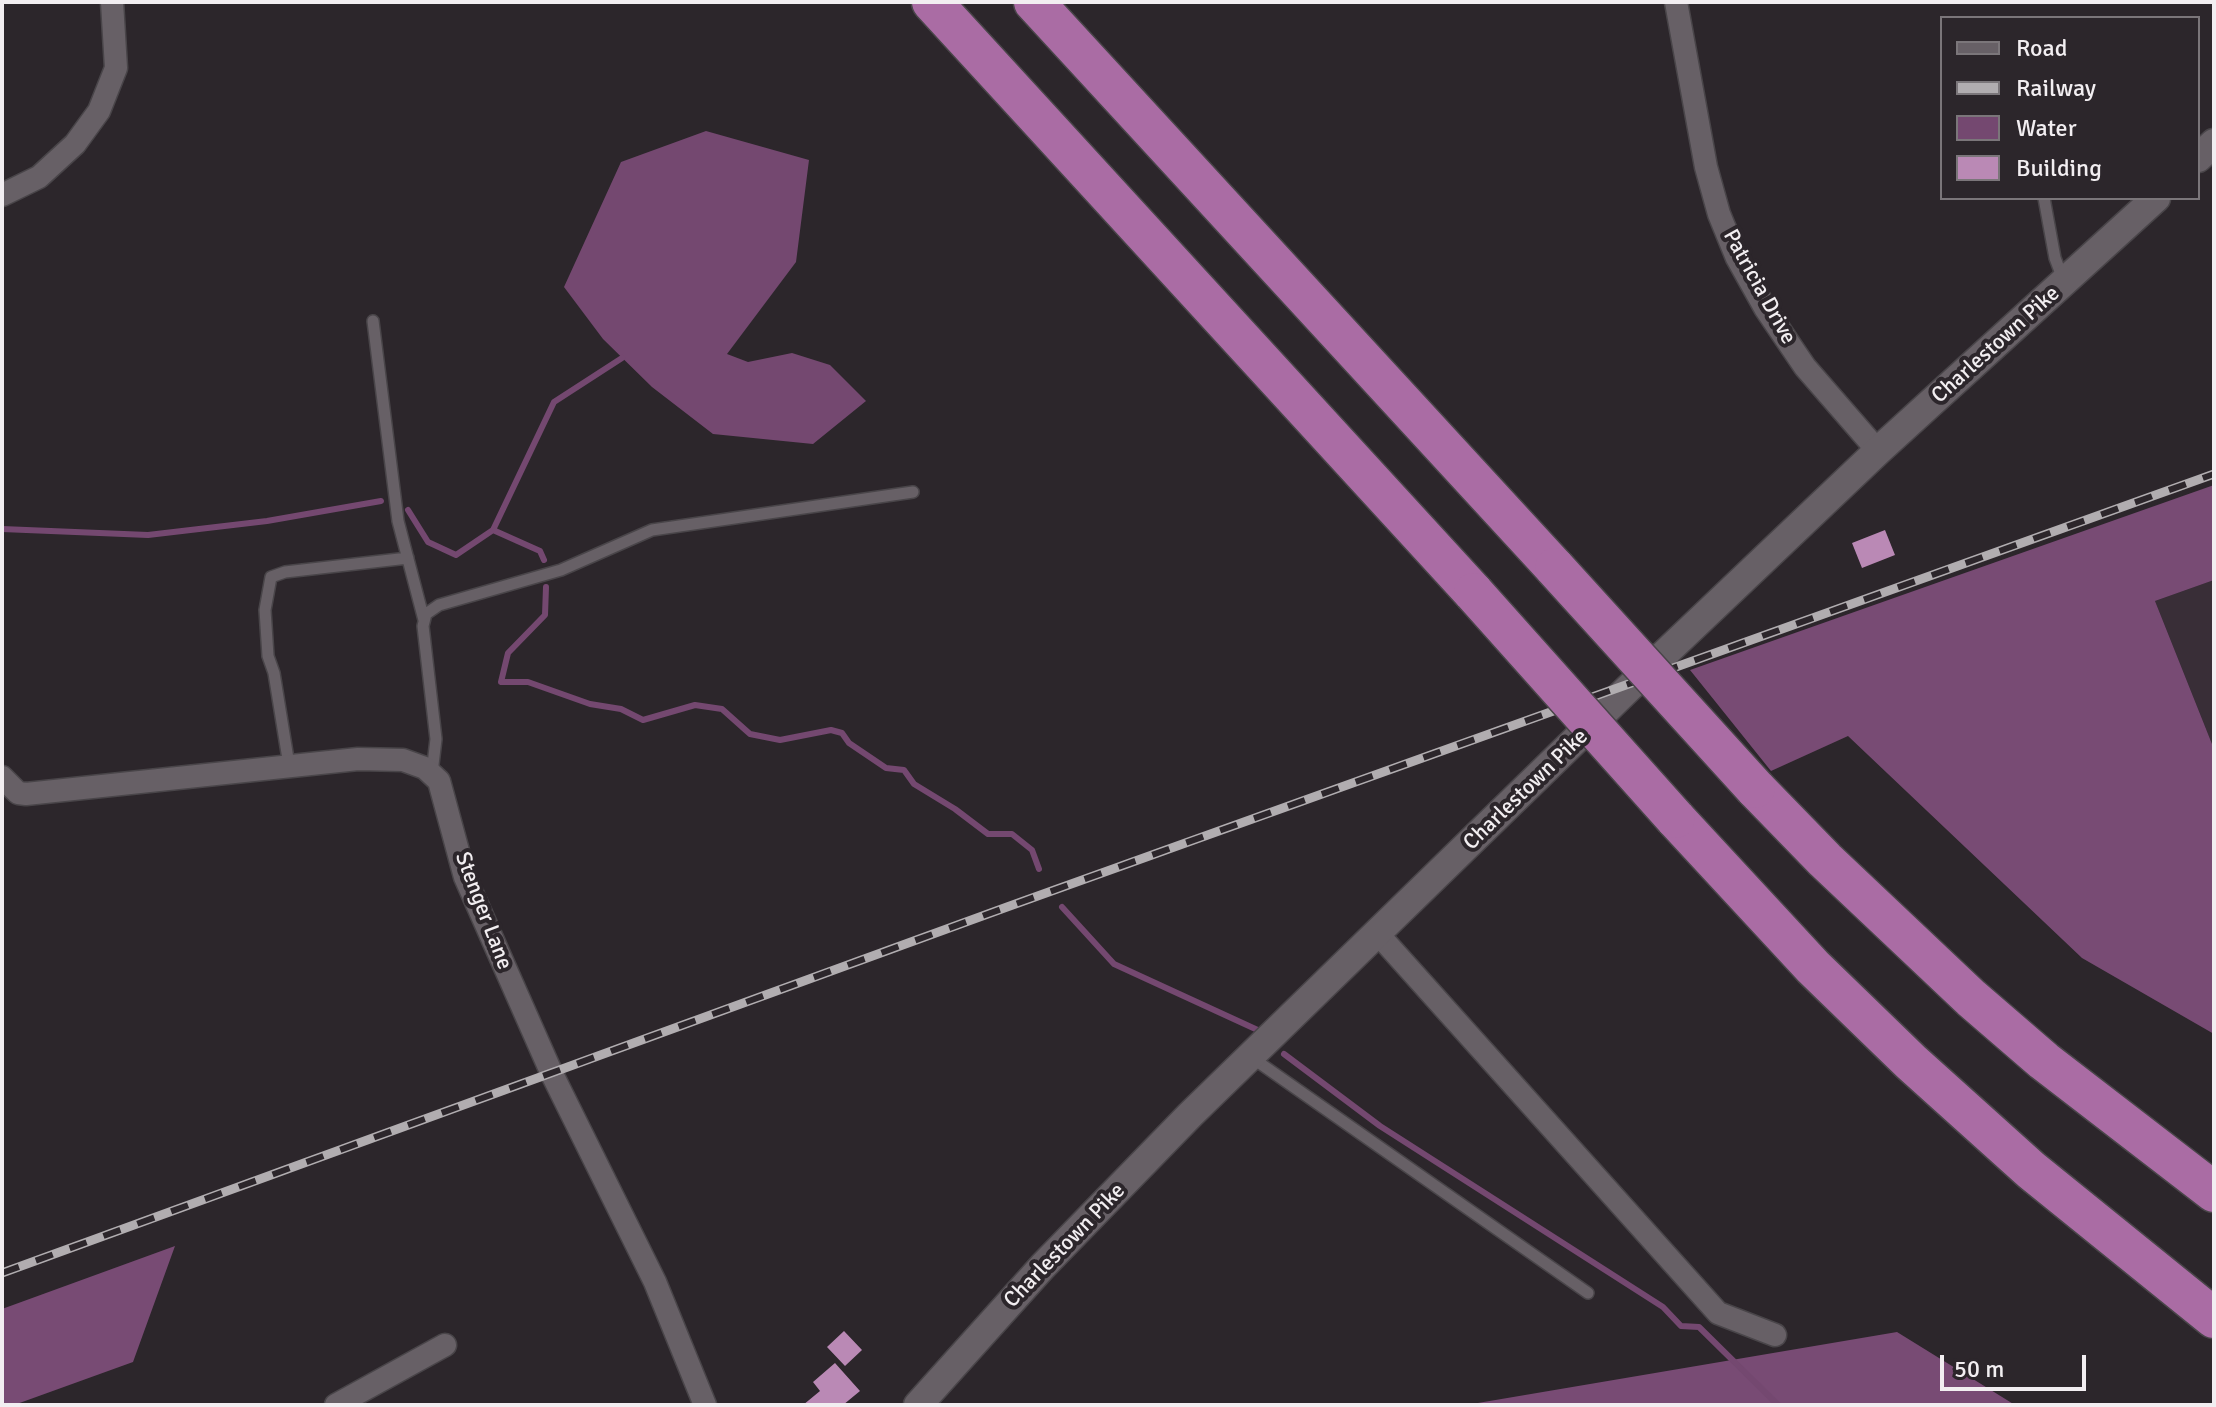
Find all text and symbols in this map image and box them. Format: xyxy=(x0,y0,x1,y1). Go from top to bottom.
legend xyxy=(1940,16,2200,200)
text: Road xyxy=(2016,33,2067,63)
text: Railway xyxy=(2016,73,2096,103)
text: Water xyxy=(2016,113,2076,143)
text: Building xyxy=(2016,153,2102,183)
street label: Patricia Drive xyxy=(1717,225,1801,349)
street label: Charlestown Pike xyxy=(1927,281,2065,409)
street label: Charlestown Pike xyxy=(1458,724,1594,856)
street label: Stenger Lane xyxy=(449,849,517,973)
street label: Charlestown Pike xyxy=(999,1178,1131,1314)
scale bar xyxy=(1944,1339,2090,1389)
text: 50 m xyxy=(1954,1354,2004,1384)

